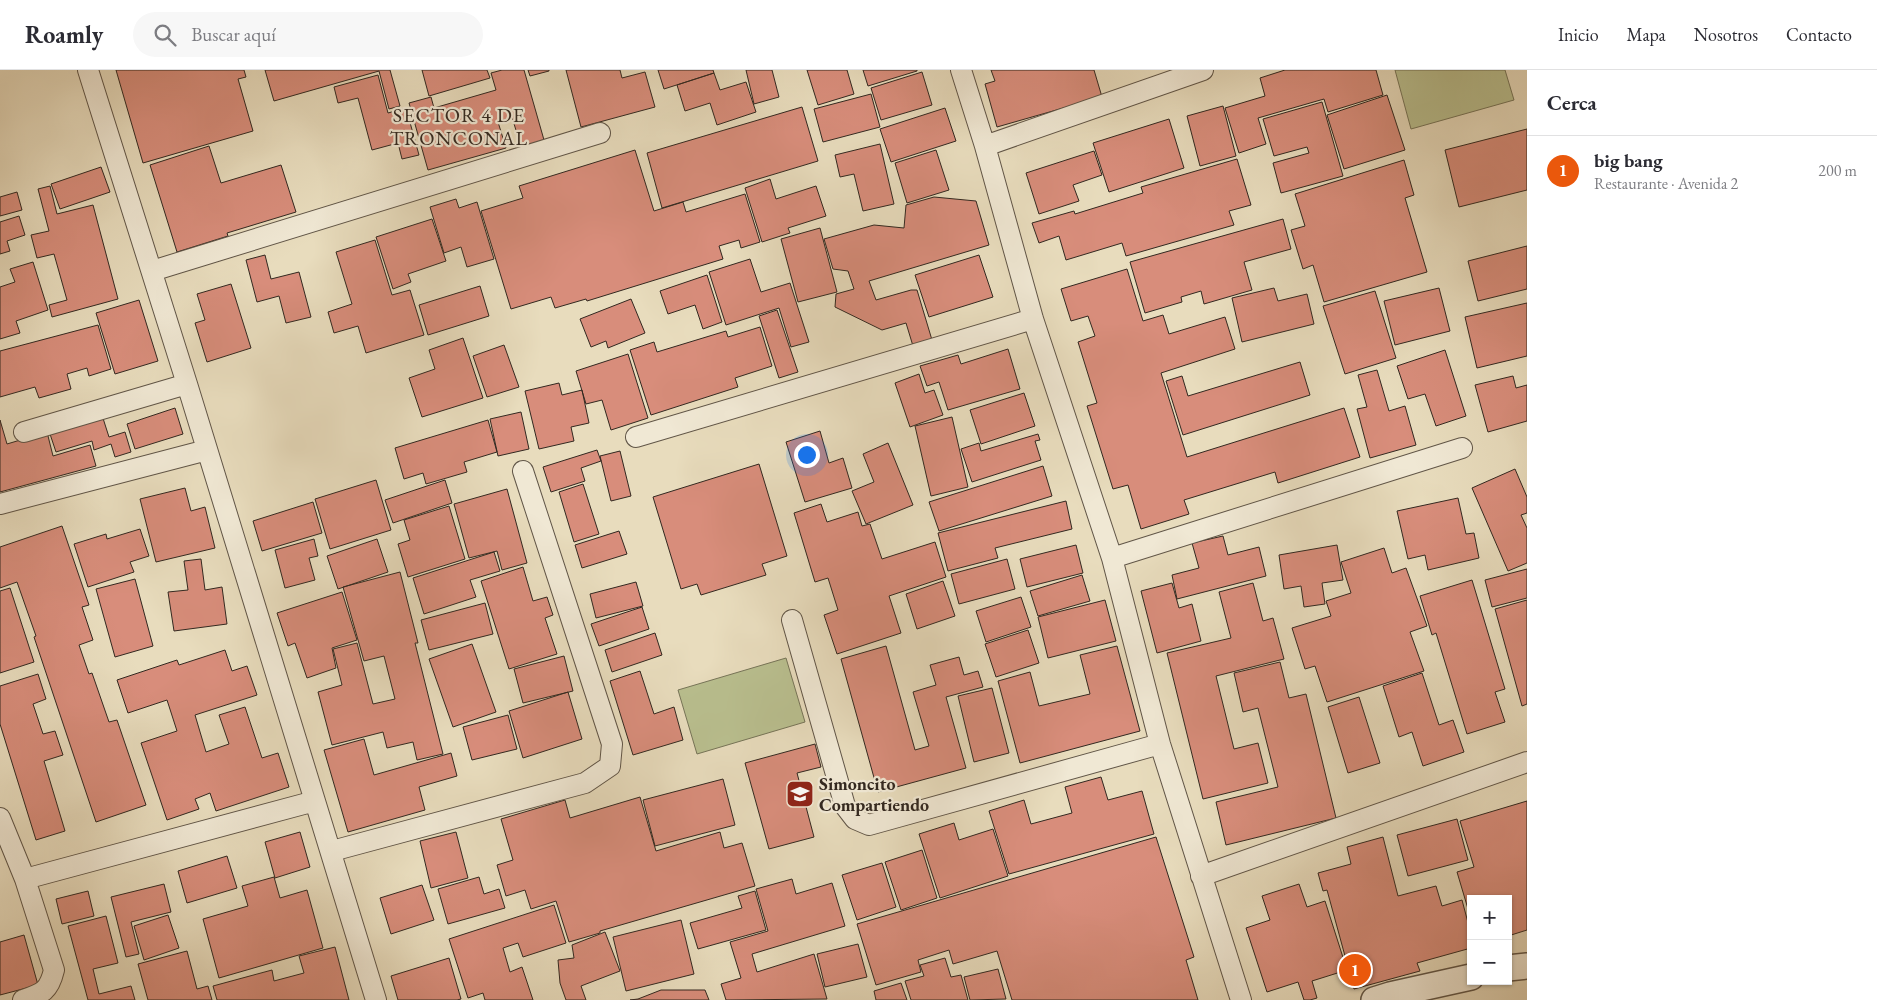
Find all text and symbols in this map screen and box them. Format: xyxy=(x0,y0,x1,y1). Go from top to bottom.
search box xyxy=(133,12,483,57)
text: Roamly xyxy=(25,19,103,50)
icon: search xyxy=(151,21,179,49)
text: Buscar aquí xyxy=(191,22,276,47)
text: Inicio xyxy=(1558,23,1599,46)
text: Mapa xyxy=(1627,23,1666,46)
text: Nosotros xyxy=(1694,23,1758,46)
text: Contacto xyxy=(1786,23,1852,46)
text: Cerca xyxy=(1547,89,1597,116)
district label: SECTOR 4 DE TRONCONAL xyxy=(390,102,528,151)
text: big bang xyxy=(1594,148,1663,173)
text: 1 xyxy=(1559,160,1567,181)
text: 200 m xyxy=(1818,160,1857,181)
text: Restaurante · Avenida 2 xyxy=(1594,173,1738,194)
your location xyxy=(794,442,820,468)
place label: Simoncito Compartiendo xyxy=(819,772,929,816)
school or university icon: Simoncito Compartiendo xyxy=(785,779,815,809)
map controls xyxy=(1467,895,1512,985)
button: + xyxy=(1467,895,1512,940)
button: − xyxy=(1467,940,1512,985)
pin: 1 xyxy=(1339,951,1371,989)

